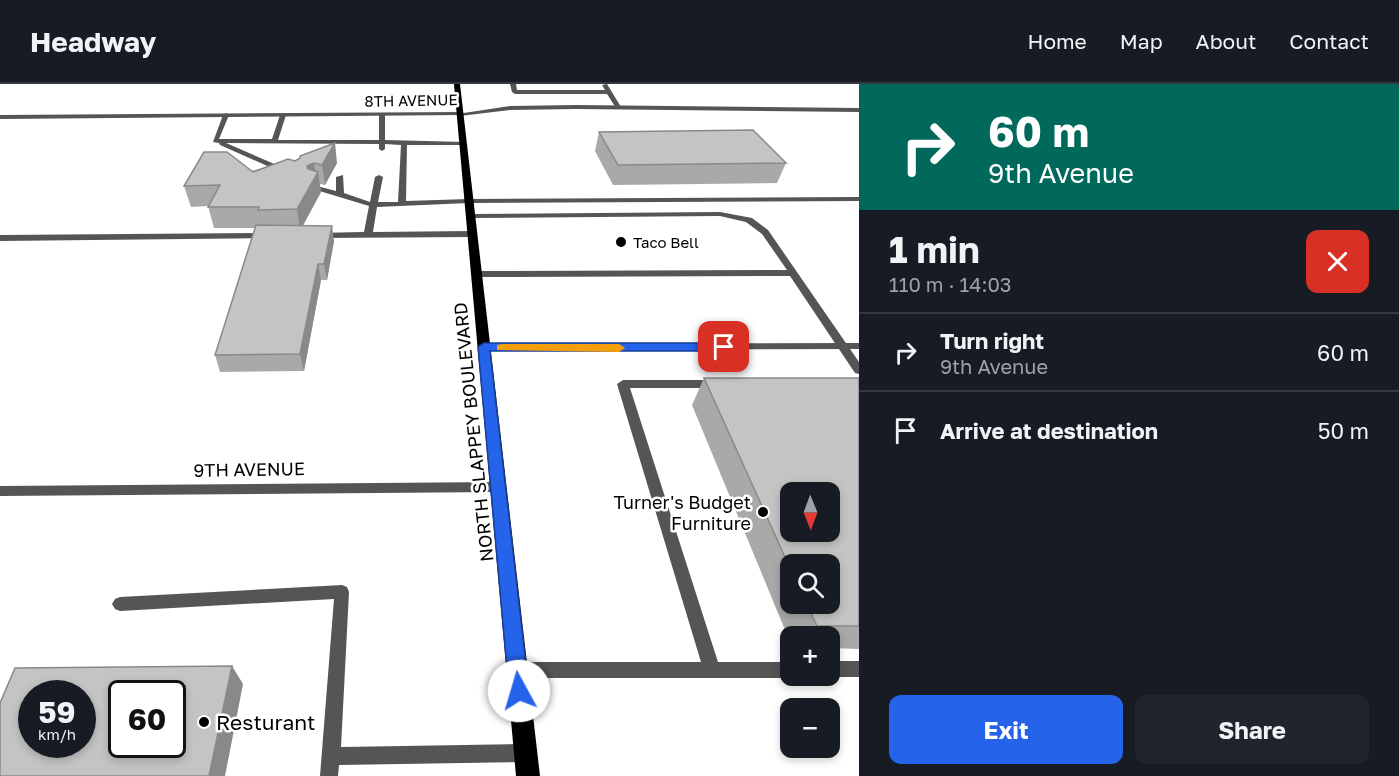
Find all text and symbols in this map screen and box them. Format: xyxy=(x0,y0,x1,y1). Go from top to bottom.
text: Headway xyxy=(30,25,156,58)
text: Home xyxy=(1027,28,1087,54)
text: Map xyxy=(1120,28,1163,54)
text: About xyxy=(1196,28,1256,54)
text: Contact xyxy=(1289,28,1369,54)
street label: 8TH AVENUE xyxy=(364,90,458,110)
text: 60 m xyxy=(988,106,1089,156)
icon: right xyxy=(889,108,967,186)
text: 9th Avenue xyxy=(988,157,1134,189)
text: 1 min xyxy=(889,228,980,271)
button: close xyxy=(1306,230,1369,293)
place label: Taco Bell xyxy=(633,233,699,251)
marker: Taco Bell xyxy=(614,235,628,249)
text: 110 m · 14:03 xyxy=(889,272,1012,296)
street label: NORTH SLAPPEY BOULEVARD xyxy=(448,301,498,563)
pin xyxy=(698,321,749,372)
text: Turn right xyxy=(940,327,1044,354)
icon: arrive xyxy=(707,330,740,363)
icon: right xyxy=(889,336,922,369)
text: 60 m xyxy=(1317,339,1369,366)
text: 9th Avenue xyxy=(940,354,1048,378)
icon: arrive xyxy=(889,414,922,447)
text: Arrive at destination xyxy=(940,417,1158,444)
text: 50 m xyxy=(1318,417,1369,444)
street label: 9TH AVENUE xyxy=(193,457,305,481)
north arrow xyxy=(780,482,840,542)
map controls xyxy=(780,482,840,758)
place label: Turner's Budget Furniture xyxy=(614,491,751,534)
marker: Turner's Budget Furniture xyxy=(756,505,770,519)
button: search xyxy=(780,554,840,614)
button: + xyxy=(780,626,840,686)
position arrow xyxy=(487,659,551,723)
speed limit sign: 60 xyxy=(108,680,186,758)
text: 59 xyxy=(38,694,76,730)
button: Exit xyxy=(889,695,1123,764)
button: Share xyxy=(1135,695,1369,764)
button: − xyxy=(780,698,840,758)
place label: Resturant xyxy=(216,709,315,735)
marker: Resturant xyxy=(197,715,211,729)
text: km/h xyxy=(38,725,76,743)

